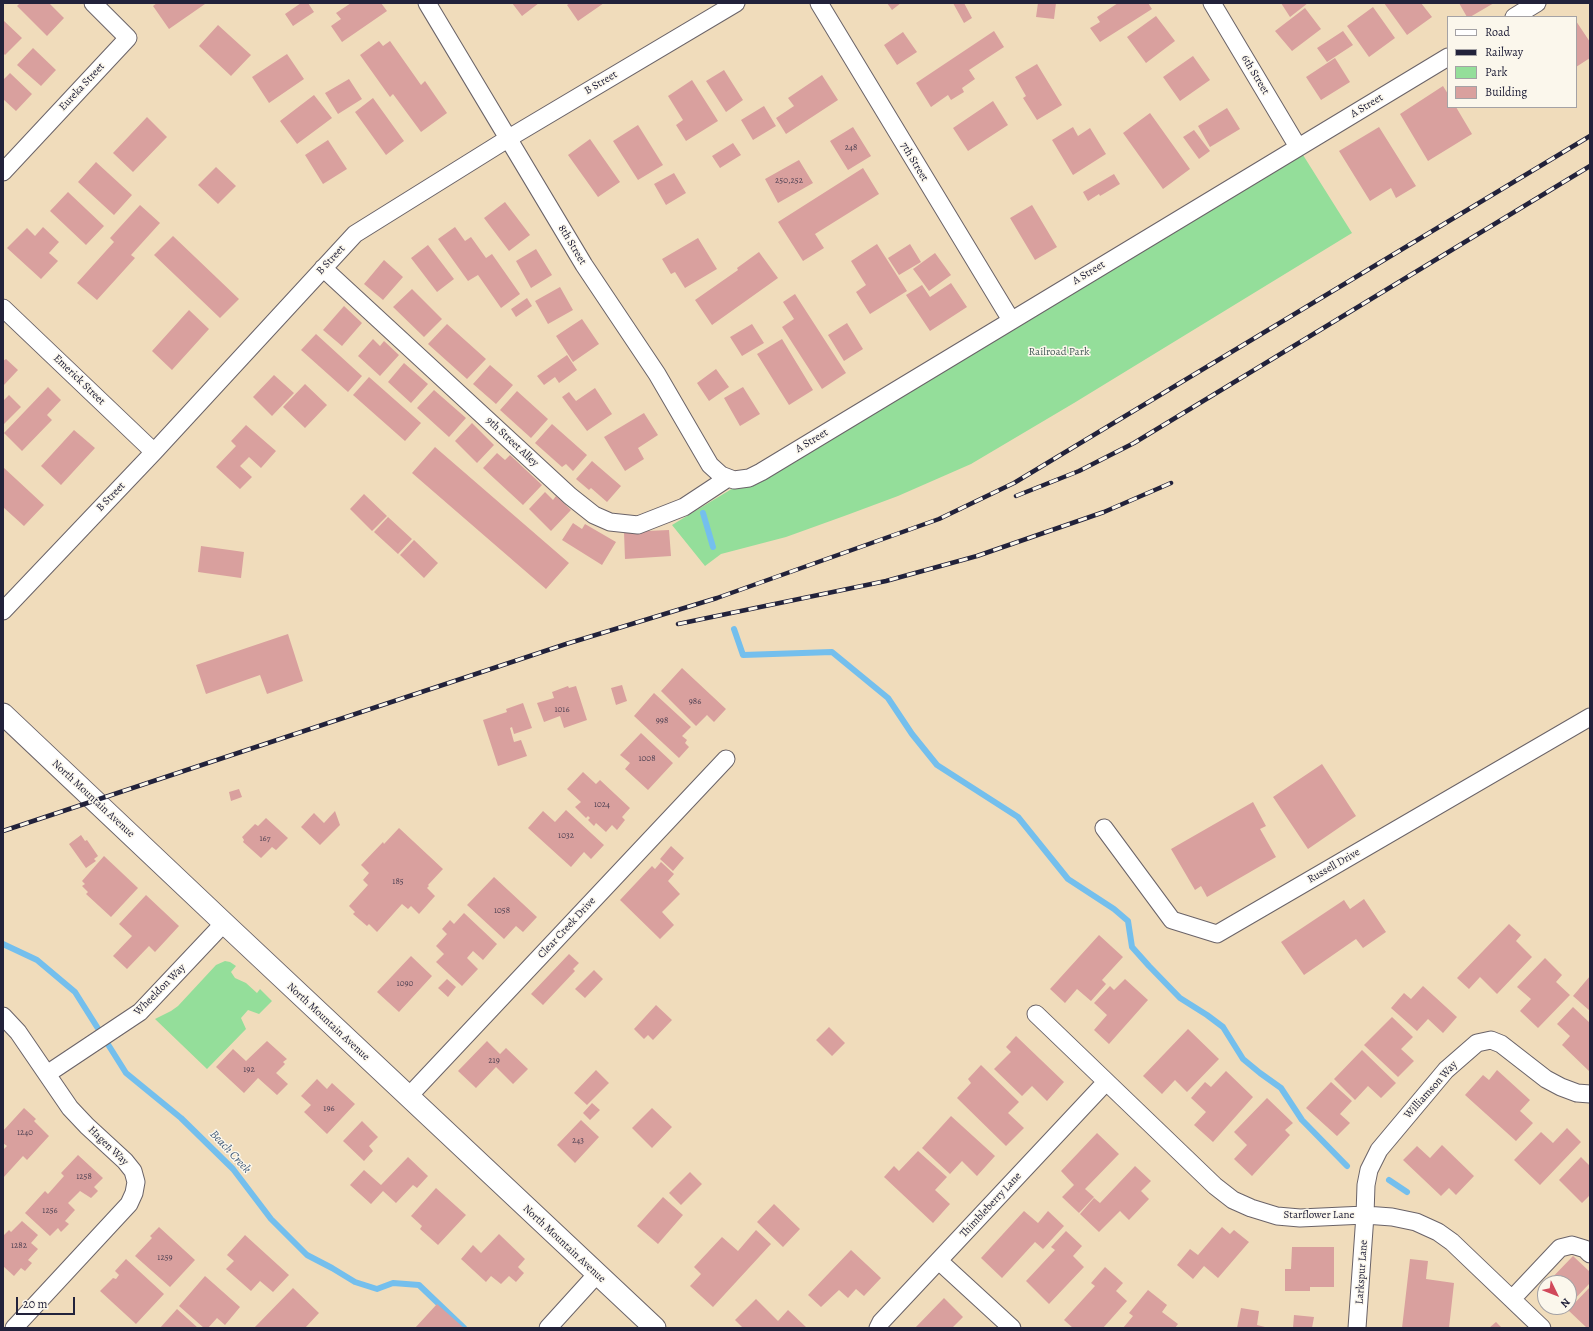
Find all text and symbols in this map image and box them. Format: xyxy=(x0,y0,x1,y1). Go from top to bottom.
legend xyxy=(1447,16,1577,108)
text: Road xyxy=(1485,24,1510,40)
text: Railway xyxy=(1485,44,1523,60)
street label: 6th Street xyxy=(1238,53,1272,97)
street label: Eureka Street xyxy=(56,60,108,114)
text: Park xyxy=(1485,64,1508,80)
street label: B Street xyxy=(582,68,620,98)
text: Building xyxy=(1485,84,1527,100)
street label: A Street xyxy=(1348,91,1386,121)
street label: 7th Street xyxy=(897,140,931,184)
house number: 248 xyxy=(845,143,857,153)
house number: 250,252 xyxy=(775,176,803,186)
street label: 8th Street xyxy=(555,223,589,267)
street label: B Street xyxy=(314,242,348,278)
street label: A Street xyxy=(1070,258,1108,288)
park label: Railroad Park xyxy=(1029,345,1089,359)
street label: Emerick Street xyxy=(50,352,108,408)
street label: 9th Street Alley xyxy=(483,414,541,470)
street label: A Street xyxy=(793,426,831,456)
street label: B Street xyxy=(94,480,128,514)
house number: 986 xyxy=(689,697,701,707)
house number: 1016 xyxy=(554,705,570,715)
house number: 998 xyxy=(656,716,668,726)
house number: 1008 xyxy=(638,754,656,764)
street label: North Mountain Avenue xyxy=(49,757,137,841)
house number: 1024 xyxy=(594,800,610,810)
house number: 1032 xyxy=(558,831,574,841)
house number: 167 xyxy=(259,834,271,844)
street label: Russell Drive xyxy=(1305,846,1363,886)
house number: 185 xyxy=(392,877,404,887)
street label: Clear Creek Drive xyxy=(535,895,599,961)
house number: 1058 xyxy=(494,906,510,916)
street label: Wheeldon Way xyxy=(132,962,188,1018)
house number: 1090 xyxy=(397,979,413,989)
street label: North Mountain Avenue xyxy=(284,980,372,1064)
house number: 219 xyxy=(488,1056,500,1066)
street label: Williamson Way xyxy=(1402,1058,1460,1122)
house number: 192 xyxy=(243,1065,255,1075)
house number: 196 xyxy=(323,1104,335,1114)
street label: Hagen Way xyxy=(85,1124,131,1168)
house number: 1240 xyxy=(17,1128,33,1138)
water label: Beach Creek xyxy=(206,1128,254,1176)
house number: 243 xyxy=(572,1136,584,1146)
street label: Thimbleberry Lane xyxy=(957,1170,1025,1240)
house number: 1258 xyxy=(76,1172,92,1182)
street label: North Mountain Avenue xyxy=(520,1202,608,1286)
house number: 1256 xyxy=(42,1206,58,1216)
street label: Starflower Lane xyxy=(1284,1208,1354,1222)
street label: Larkspur Lane xyxy=(1353,1239,1371,1305)
house number: 1282 xyxy=(11,1241,27,1251)
house number: 1259 xyxy=(157,1253,173,1263)
north arrow xyxy=(1537,1275,1577,1315)
scale bar xyxy=(18,1289,77,1315)
text: N xyxy=(1557,1295,1574,1311)
text: 20 m xyxy=(23,1296,47,1312)

